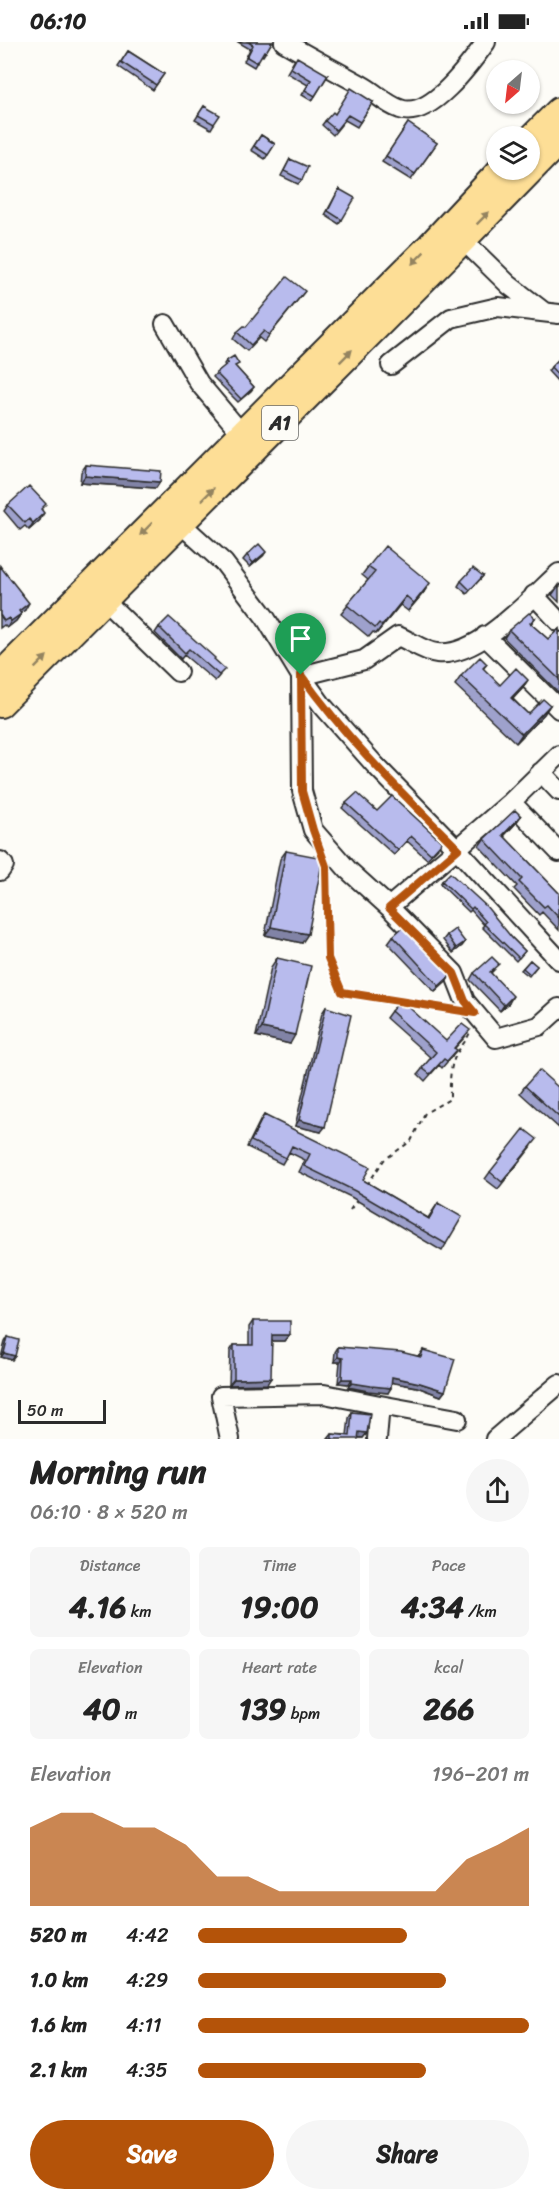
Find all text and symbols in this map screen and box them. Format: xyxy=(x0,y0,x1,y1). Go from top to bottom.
text: 06:10 xyxy=(30,2,86,41)
north arrow xyxy=(486,60,540,114)
map controls xyxy=(486,60,540,180)
button: layers xyxy=(486,126,540,180)
one-way arrow xyxy=(476,210,490,225)
one-way arrow xyxy=(411,250,425,265)
one-way arrow xyxy=(338,350,352,364)
road number: A1 xyxy=(262,406,298,440)
one-way arrow xyxy=(201,488,215,502)
one-way arrow xyxy=(139,522,153,537)
pin xyxy=(275,613,326,675)
icon: arrive xyxy=(284,622,317,655)
one-way arrow xyxy=(34,656,48,670)
text: 50 m xyxy=(27,1396,63,1425)
scale bar xyxy=(18,1397,106,1424)
text: Morning run xyxy=(30,1443,206,1501)
button: share xyxy=(466,1459,529,1522)
text: 06:10 · 8 × 520 m xyxy=(30,1495,188,1530)
text: Distance xyxy=(80,1551,141,1580)
text: Time xyxy=(263,1551,296,1580)
text: Pace xyxy=(432,1551,466,1580)
text: 4.16 xyxy=(69,1580,127,1634)
text: 19:00 xyxy=(240,1580,319,1634)
text: 4:34 xyxy=(401,1580,464,1634)
text: km xyxy=(127,1597,152,1626)
text: /km xyxy=(464,1597,497,1626)
text: Elevation xyxy=(78,1653,143,1682)
text: Heart rate xyxy=(242,1653,317,1682)
text: kcal xyxy=(434,1653,463,1682)
text: 40 xyxy=(83,1682,121,1736)
text: 139 xyxy=(239,1682,287,1736)
text: 266 xyxy=(423,1682,475,1736)
text: m xyxy=(121,1699,137,1728)
text: bpm xyxy=(287,1699,320,1728)
text: Elevation xyxy=(30,1757,111,1792)
text: 196–201 m xyxy=(432,1757,529,1792)
text: 520 m xyxy=(30,1918,87,1953)
text: 4:42 xyxy=(126,1918,169,1953)
text: 1.0 km xyxy=(30,1963,88,1998)
text: 4:29 xyxy=(126,1963,168,1998)
text: 1.6 km xyxy=(30,2008,87,2043)
text: 4:11 xyxy=(126,2008,162,2043)
text: 2.1 km xyxy=(30,2053,87,2088)
text: 4:35 xyxy=(126,2053,168,2088)
button: Save xyxy=(30,2120,274,2189)
button: Share xyxy=(286,2120,529,2189)

